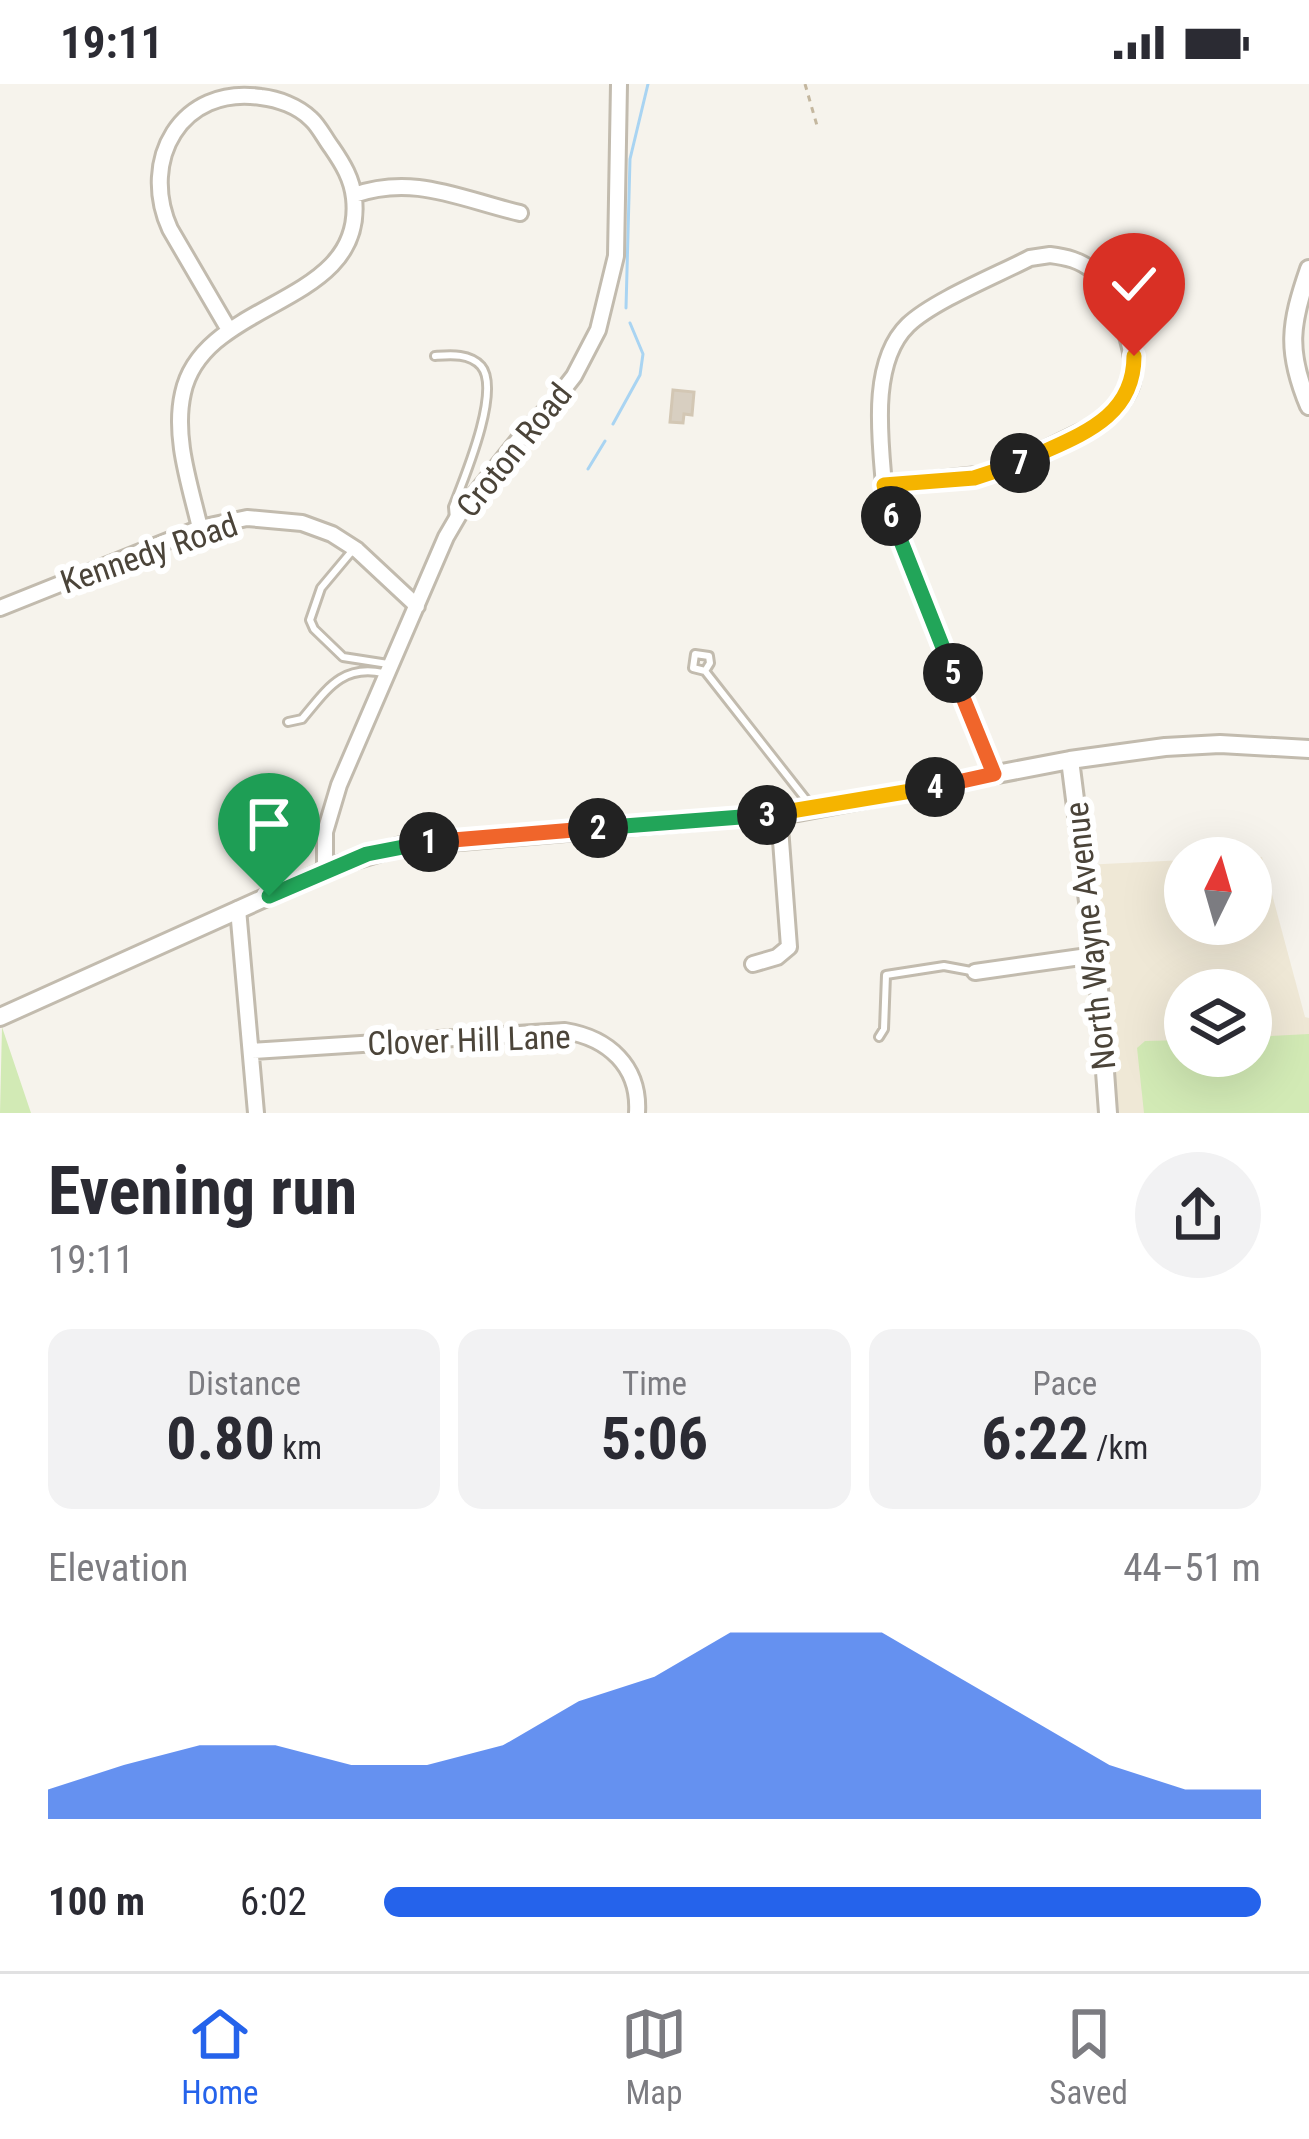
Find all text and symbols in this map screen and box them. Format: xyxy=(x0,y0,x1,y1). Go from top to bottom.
text: 19:11 xyxy=(60,16,163,69)
pin xyxy=(1083,233,1185,356)
icon: check xyxy=(1101,251,1167,317)
street label: Croton Road xyxy=(448,375,580,525)
pin: 7 xyxy=(990,433,1050,493)
text: 7 xyxy=(1012,443,1028,482)
pin: 6 xyxy=(861,486,921,546)
text: 6 xyxy=(883,496,899,535)
street label: Kennedy Road xyxy=(55,505,243,601)
pin: 5 xyxy=(923,643,983,703)
text: 5 xyxy=(945,653,961,692)
pin: 4 xyxy=(905,757,965,817)
text: 4 xyxy=(927,767,943,806)
pin xyxy=(218,773,320,896)
pin: 3 xyxy=(737,785,797,845)
icon: arrive xyxy=(236,791,302,857)
text: 3 xyxy=(759,795,775,834)
pin: 2 xyxy=(568,798,628,858)
street label: North Wayne Avenue xyxy=(1057,800,1123,1072)
text: 2 xyxy=(590,808,606,847)
pin: 1 xyxy=(399,812,459,872)
text: 1 xyxy=(421,822,437,861)
north arrow xyxy=(1164,837,1272,945)
map controls xyxy=(1164,837,1272,1077)
button: layers xyxy=(1164,969,1272,1077)
street label: Clover Hill Lane xyxy=(367,1017,571,1063)
button: share xyxy=(1135,1152,1261,1278)
text: Evening run xyxy=(48,1153,357,1230)
text: 19:11 xyxy=(48,1237,134,1283)
text: Distance xyxy=(187,1364,301,1403)
text: Time xyxy=(622,1364,687,1403)
text: Pace xyxy=(1033,1364,1097,1403)
text: 0.80 xyxy=(166,1403,275,1474)
text: 5:06 xyxy=(601,1403,708,1474)
text: 6:22 xyxy=(981,1403,1089,1474)
text: km xyxy=(275,1428,322,1467)
text: /km xyxy=(1089,1428,1148,1467)
text: Elevation xyxy=(48,1545,188,1591)
text: 44–51 m xyxy=(1123,1545,1261,1591)
text: 100 m xyxy=(48,1879,145,1925)
text: 6:02 xyxy=(240,1879,307,1925)
tab: Home xyxy=(181,2001,259,2112)
tab: Map xyxy=(621,2001,687,2112)
tab: Saved xyxy=(1049,2001,1128,2112)

